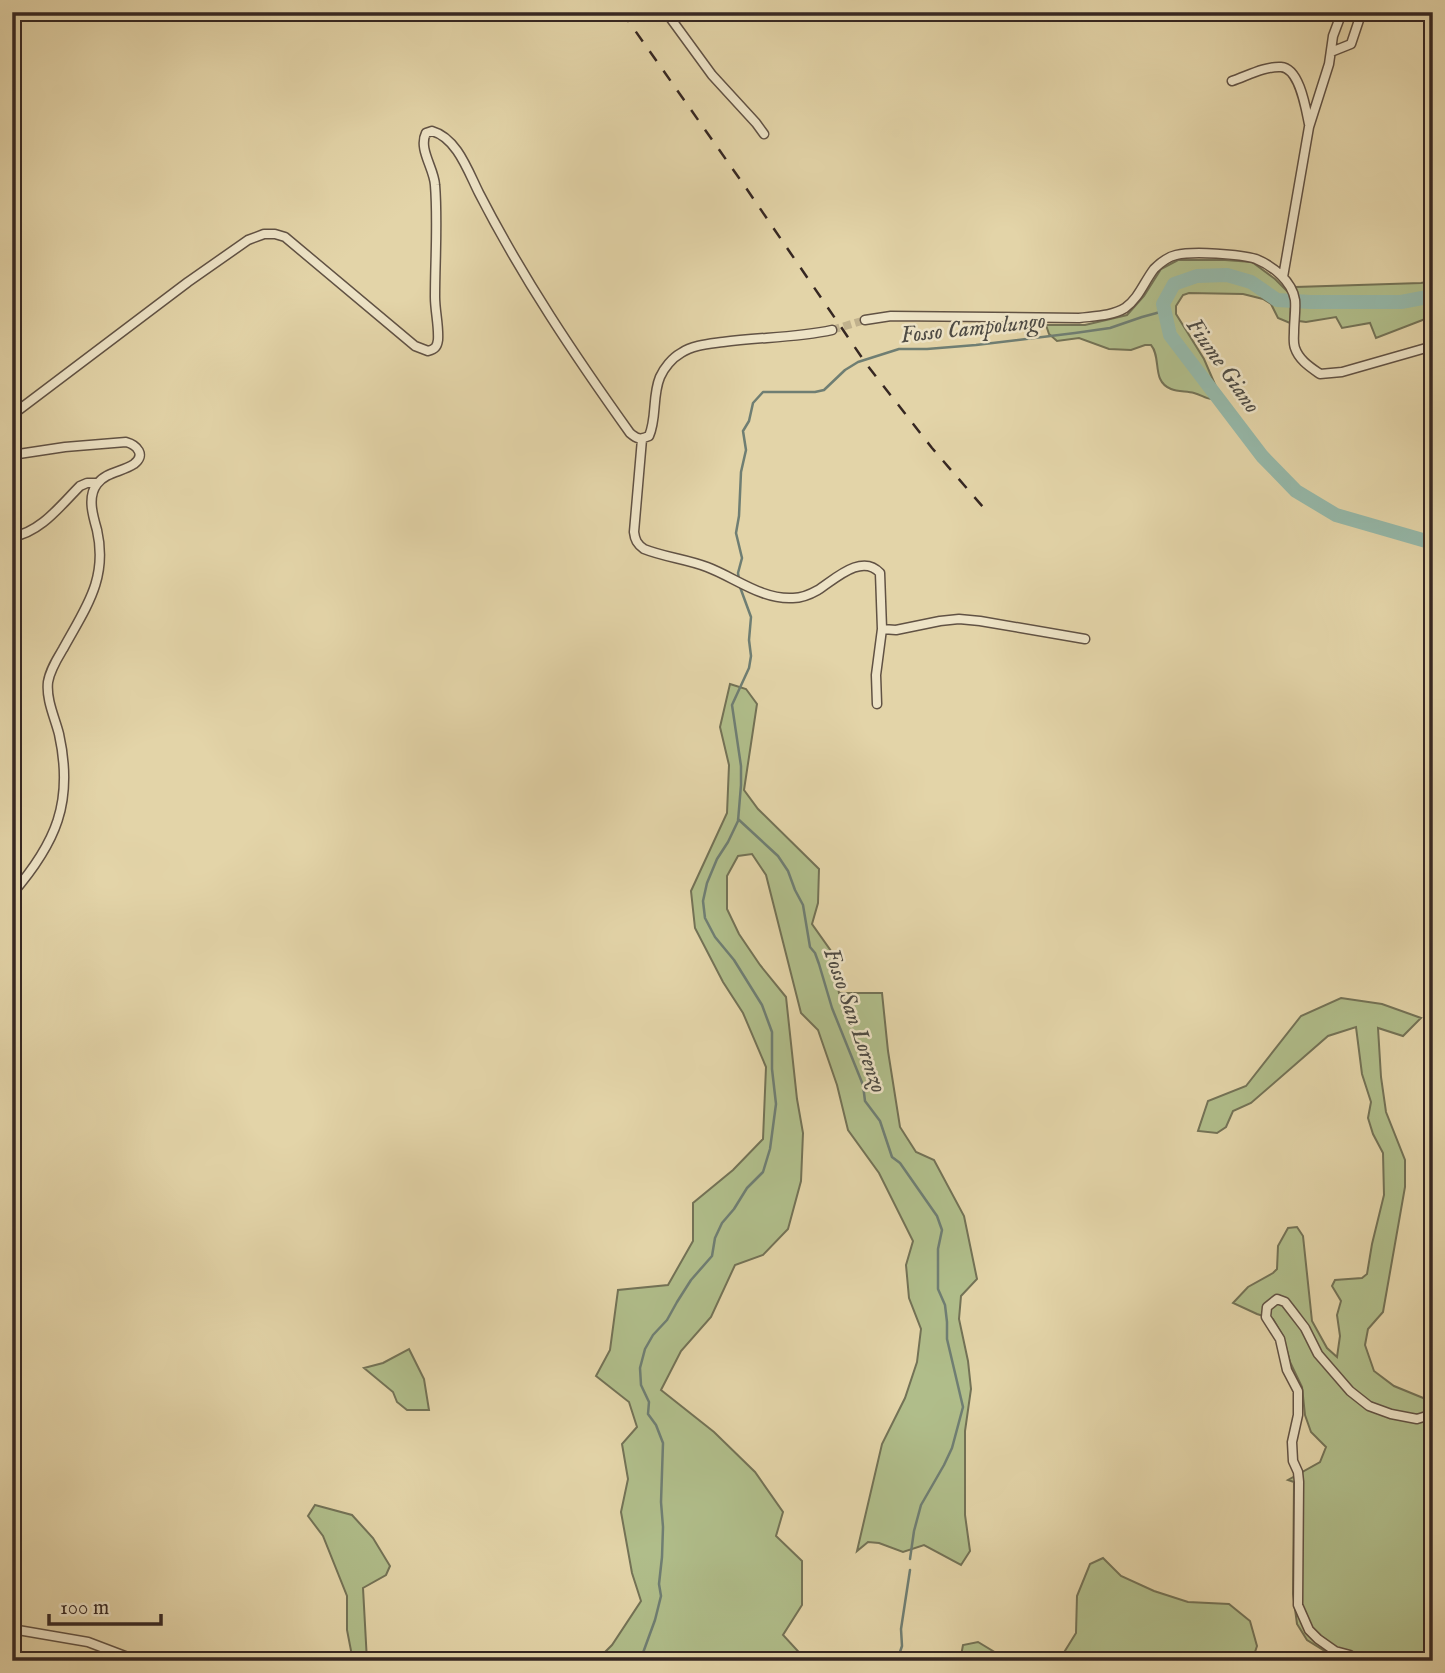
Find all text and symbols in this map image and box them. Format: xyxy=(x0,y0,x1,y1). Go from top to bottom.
water label: Fosso Campolungo xyxy=(899,306,1047,352)
water label: Fiume Giano xyxy=(1179,312,1266,419)
water label: Fosso San Lorenzo xyxy=(816,944,893,1097)
scale bar xyxy=(49,1582,161,1626)
text: 100 m xyxy=(60,1595,109,1622)

